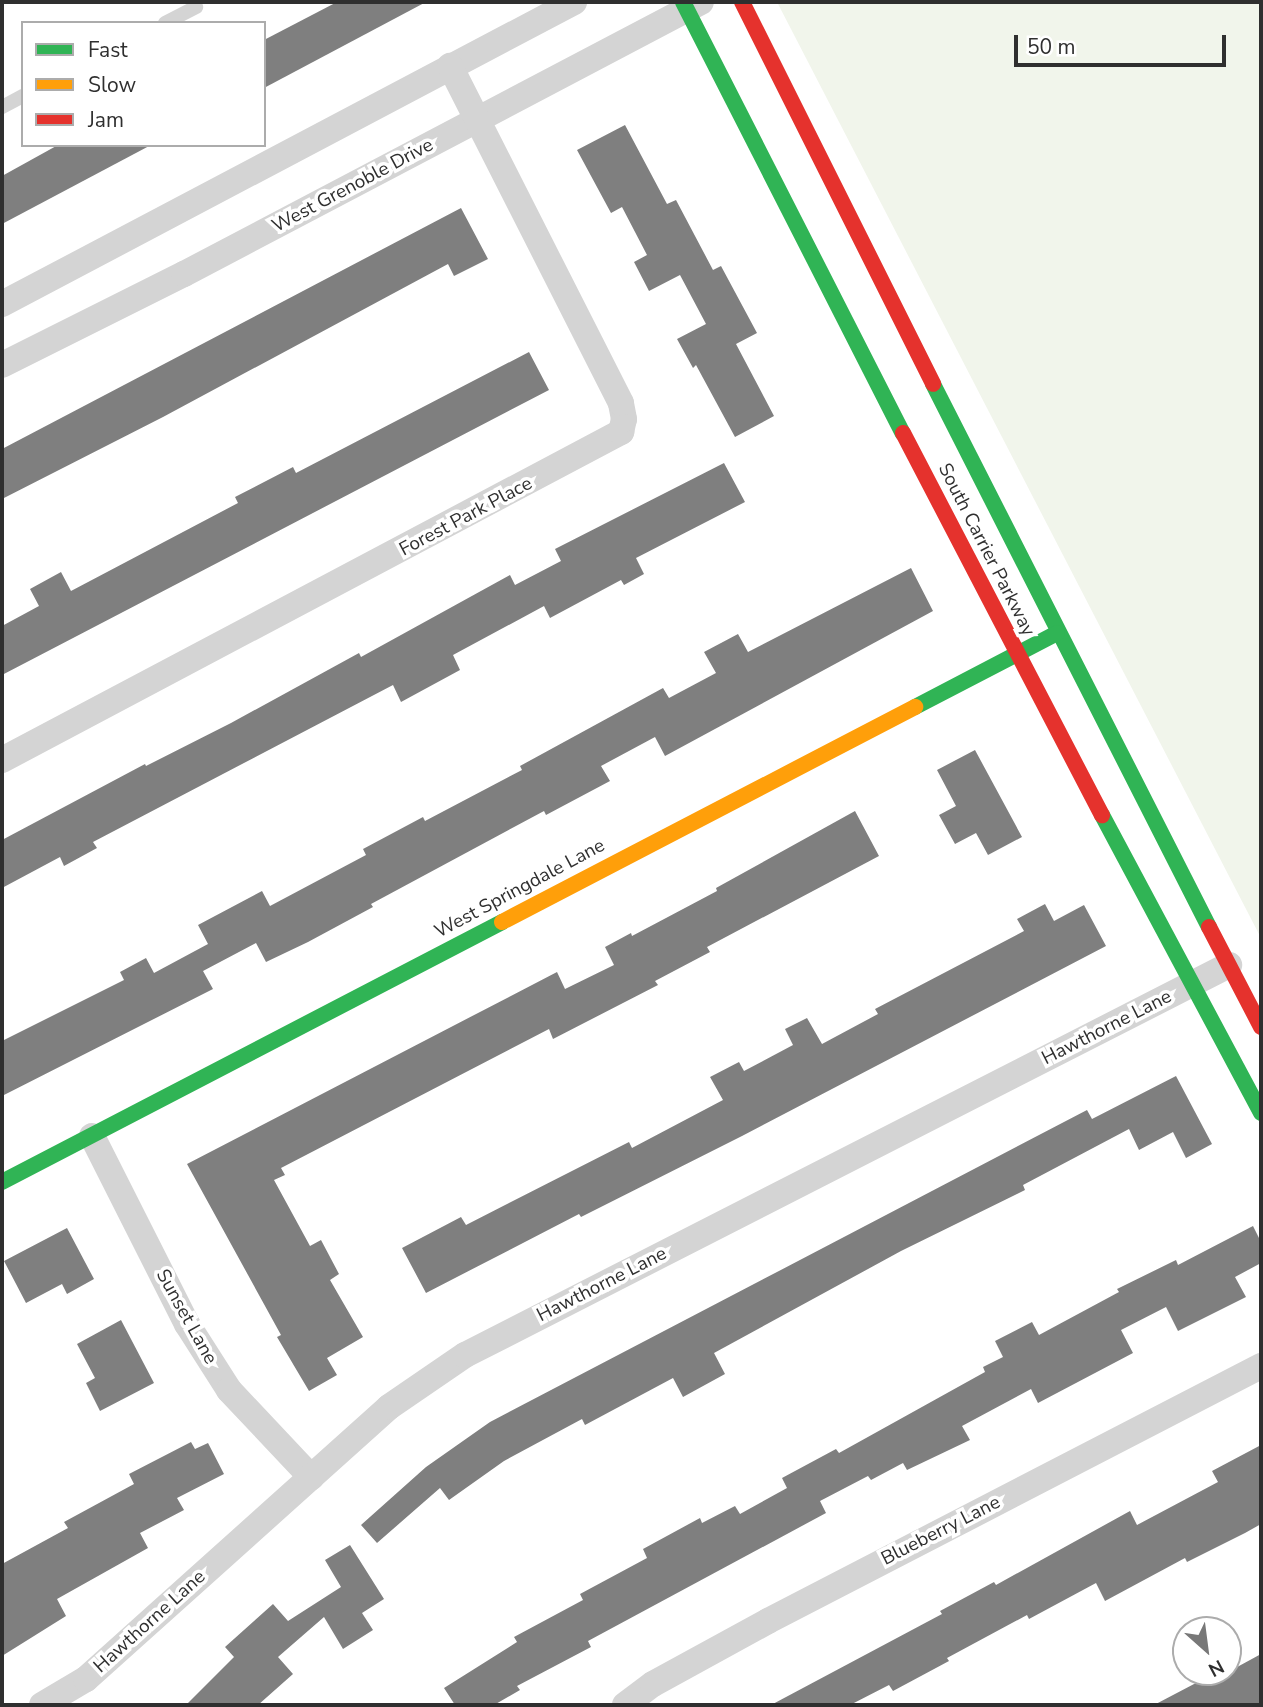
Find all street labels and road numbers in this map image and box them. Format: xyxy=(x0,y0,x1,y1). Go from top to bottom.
street label: West Grenoble Drive xyxy=(269,134,437,238)
street label: South Carrier Parkway xyxy=(933,460,1039,640)
street label: Forest Park Place xyxy=(396,472,536,562)
street label: West Springdale Lane xyxy=(431,834,609,944)
street label: Hawthorne Lane xyxy=(1038,986,1176,1070)
street label: Hawthorne Lane xyxy=(533,1243,671,1327)
street label: Sunset Lane xyxy=(151,1265,221,1369)
street label: Blueberry Lane xyxy=(878,1491,1004,1571)
street label: Hawthorne Lane xyxy=(89,1566,211,1678)

